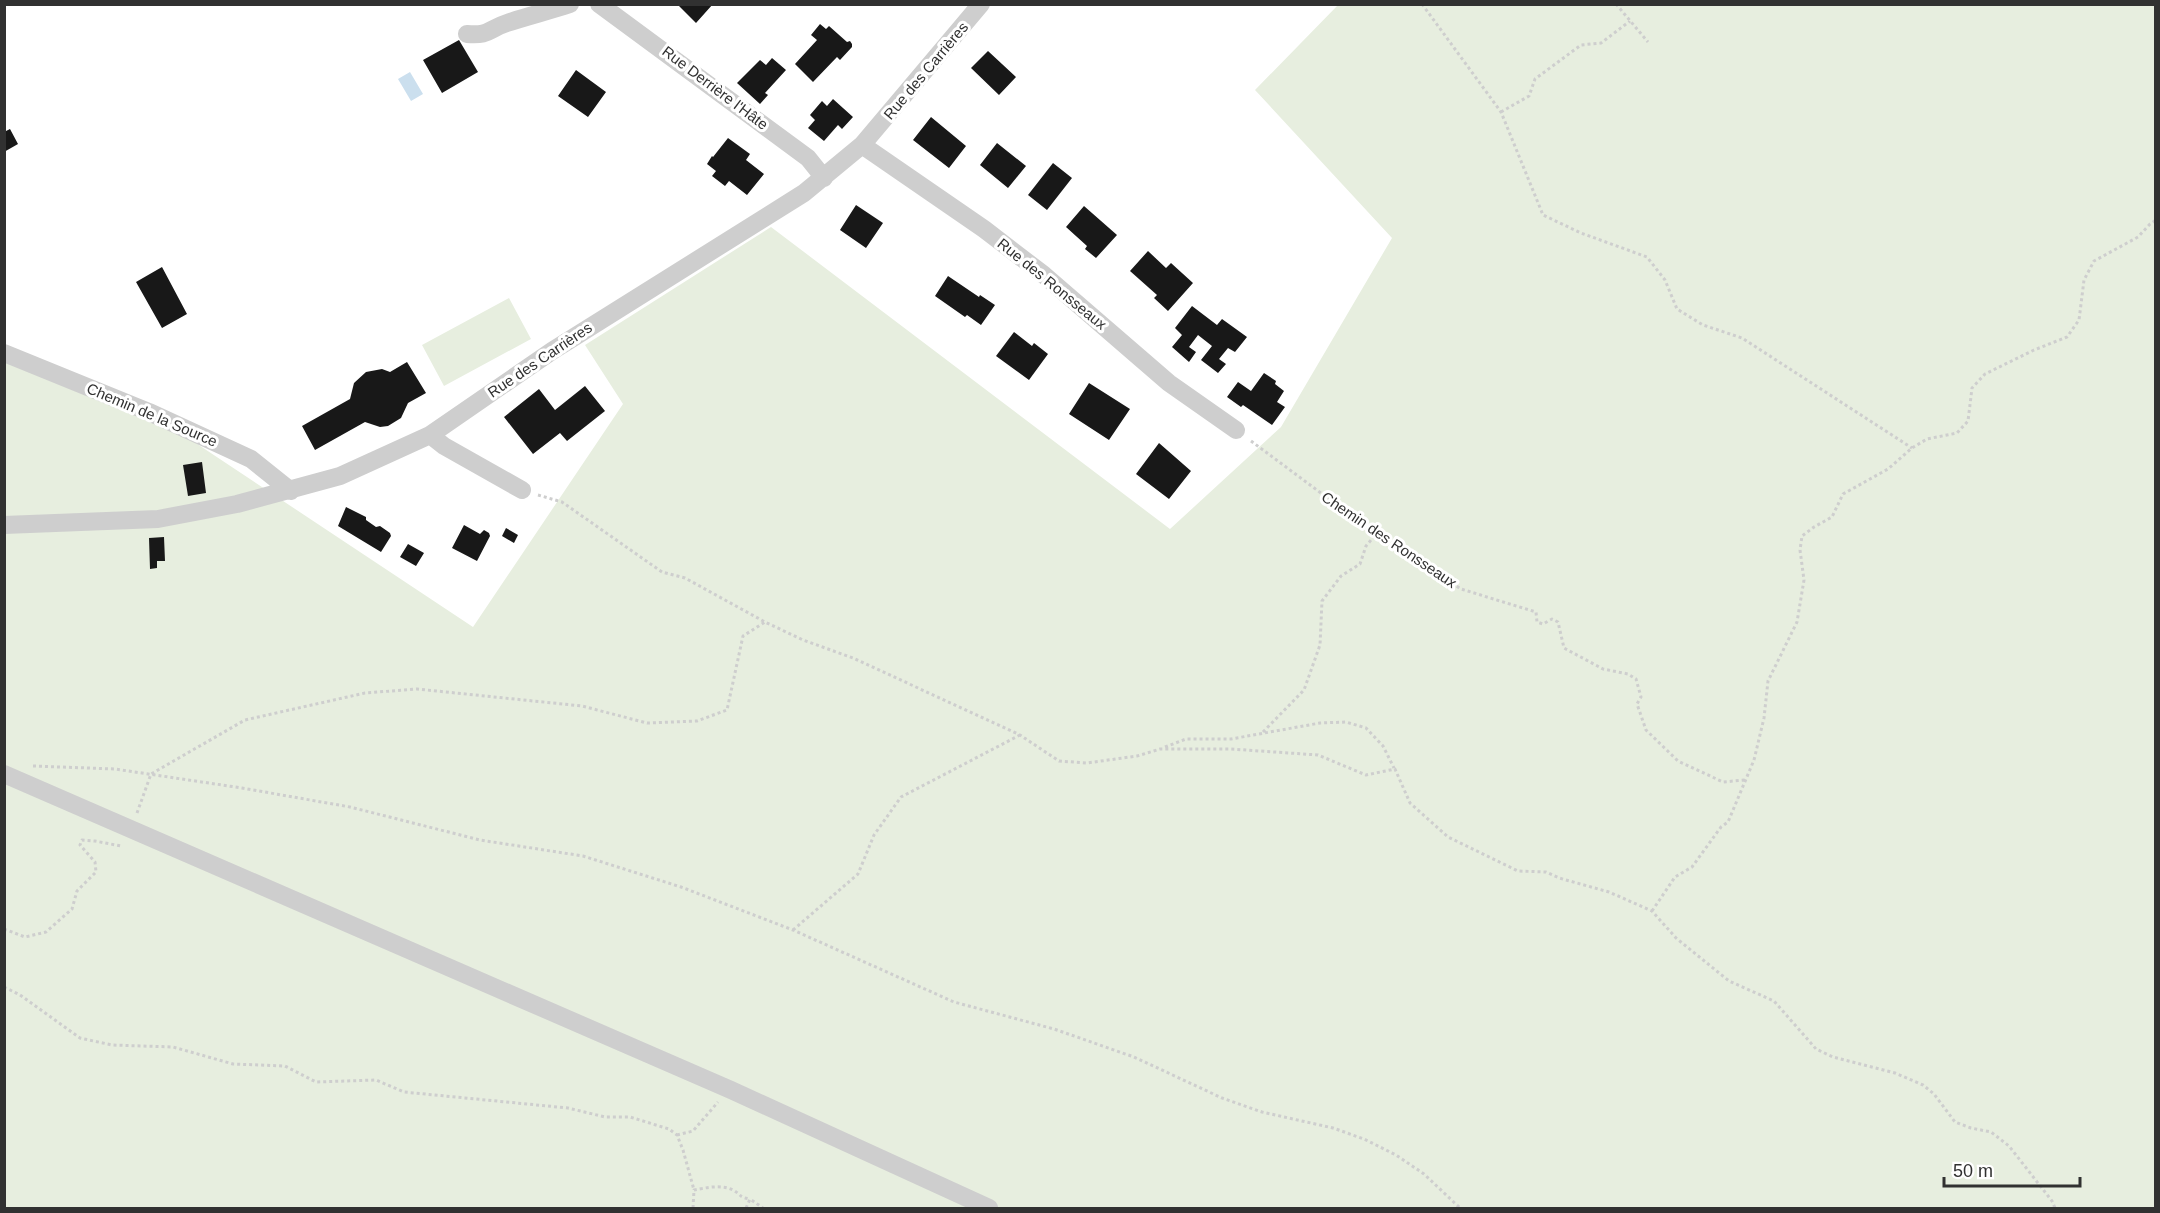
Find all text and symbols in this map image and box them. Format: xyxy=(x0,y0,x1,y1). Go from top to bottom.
street label: Rue des Carrières xyxy=(880,19,971,123)
street label: Rue Derrière l'Hâte xyxy=(659,42,771,133)
street label: Rue des Ronsseaux xyxy=(994,234,1111,333)
street label: Rue des Carrières xyxy=(485,319,595,401)
street label: Chemin de la Source xyxy=(84,379,220,450)
street label: Chemin des Ronsseaux xyxy=(1319,488,1460,591)
scale bar xyxy=(1944,1150,2080,1188)
text: 50 m xyxy=(1953,1161,1993,1181)

